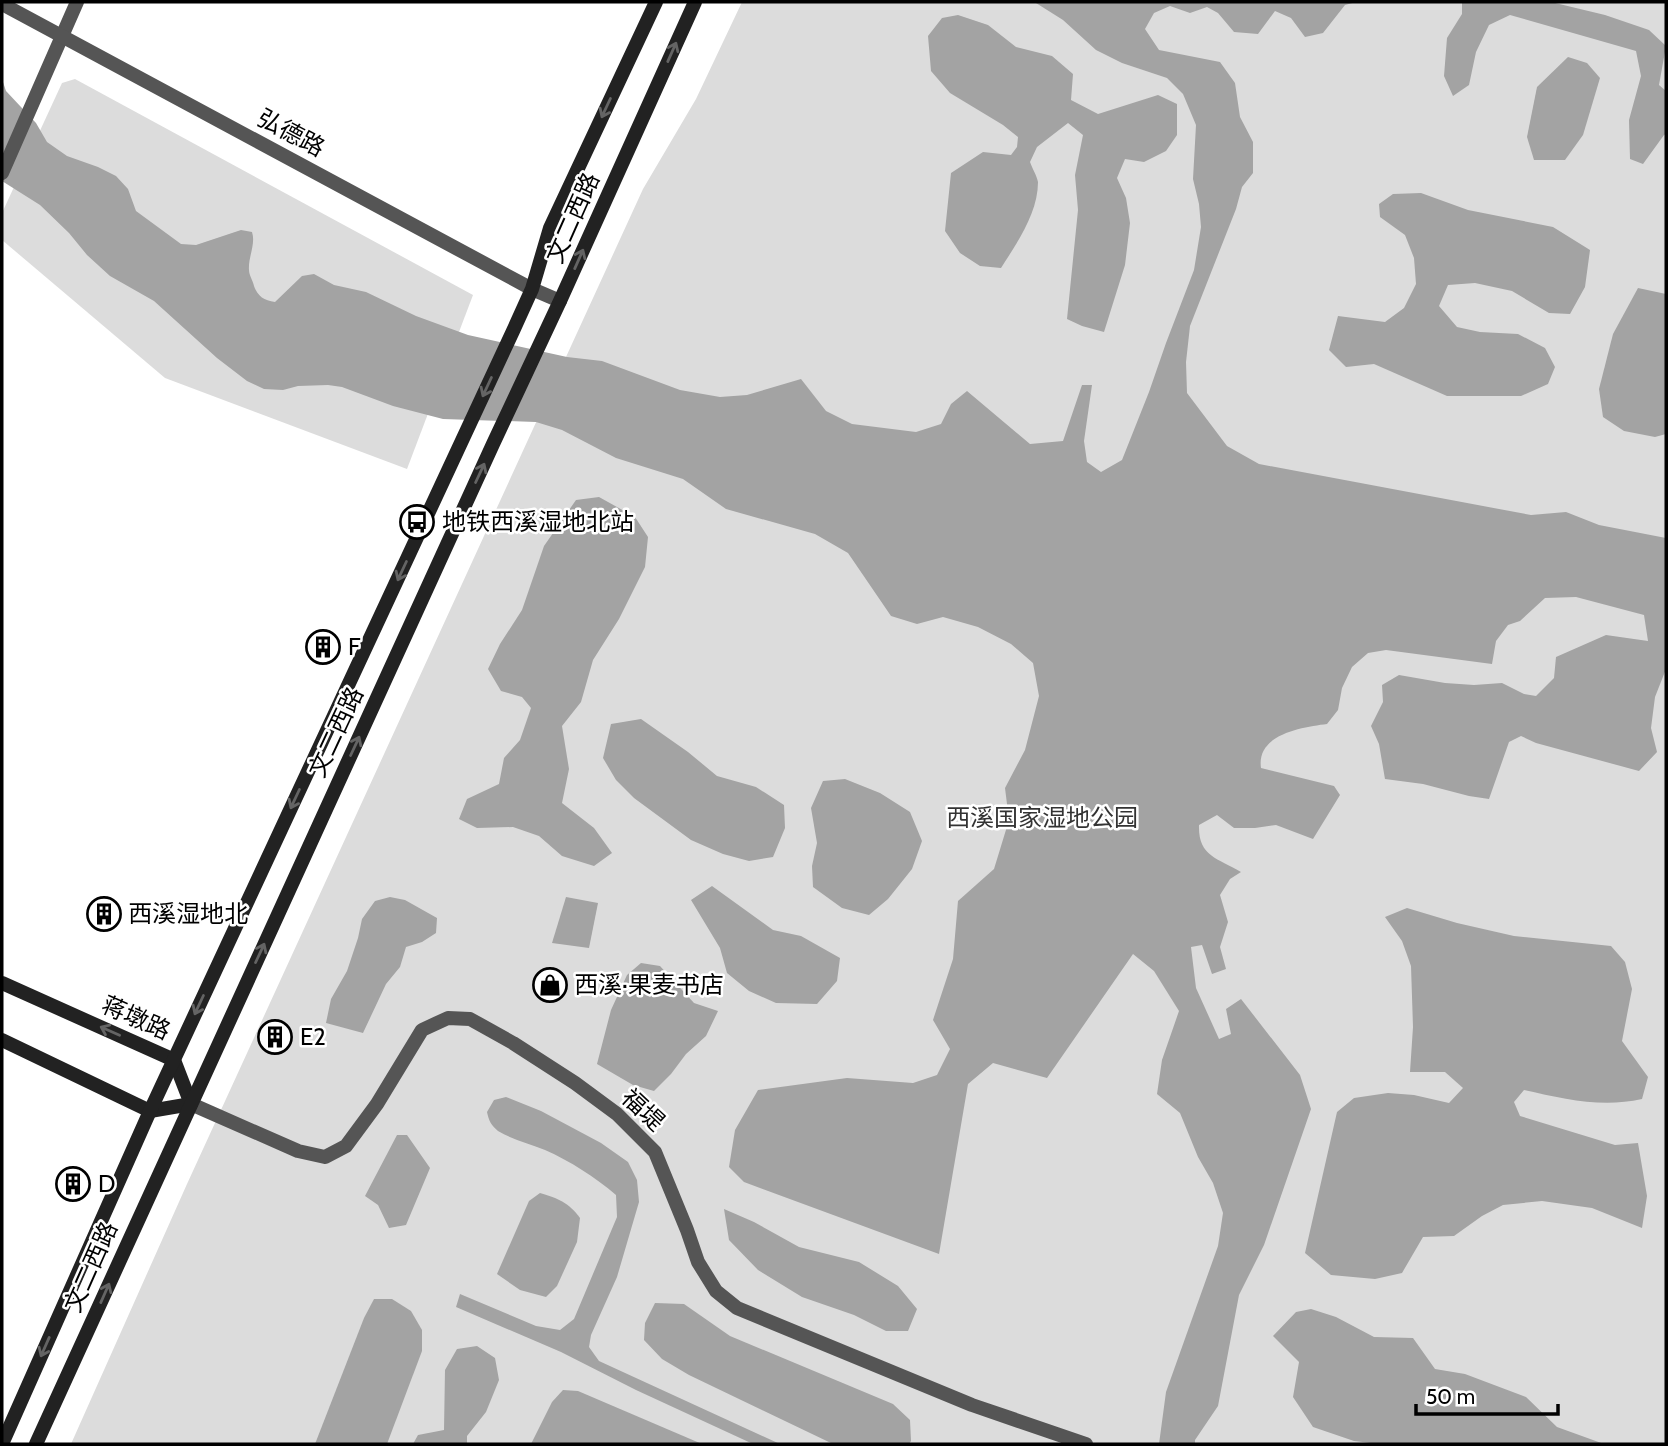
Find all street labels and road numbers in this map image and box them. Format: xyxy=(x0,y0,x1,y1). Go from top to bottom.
street label: 弘德路 xyxy=(253,103,330,162)
street label: 文二西路 xyxy=(540,168,605,268)
street label: 文二西路 xyxy=(302,682,369,781)
street label: 蒋墩路 xyxy=(97,990,175,1045)
street label: 福堤 xyxy=(616,1083,671,1137)
street label: 文二西路 xyxy=(58,1217,123,1317)

